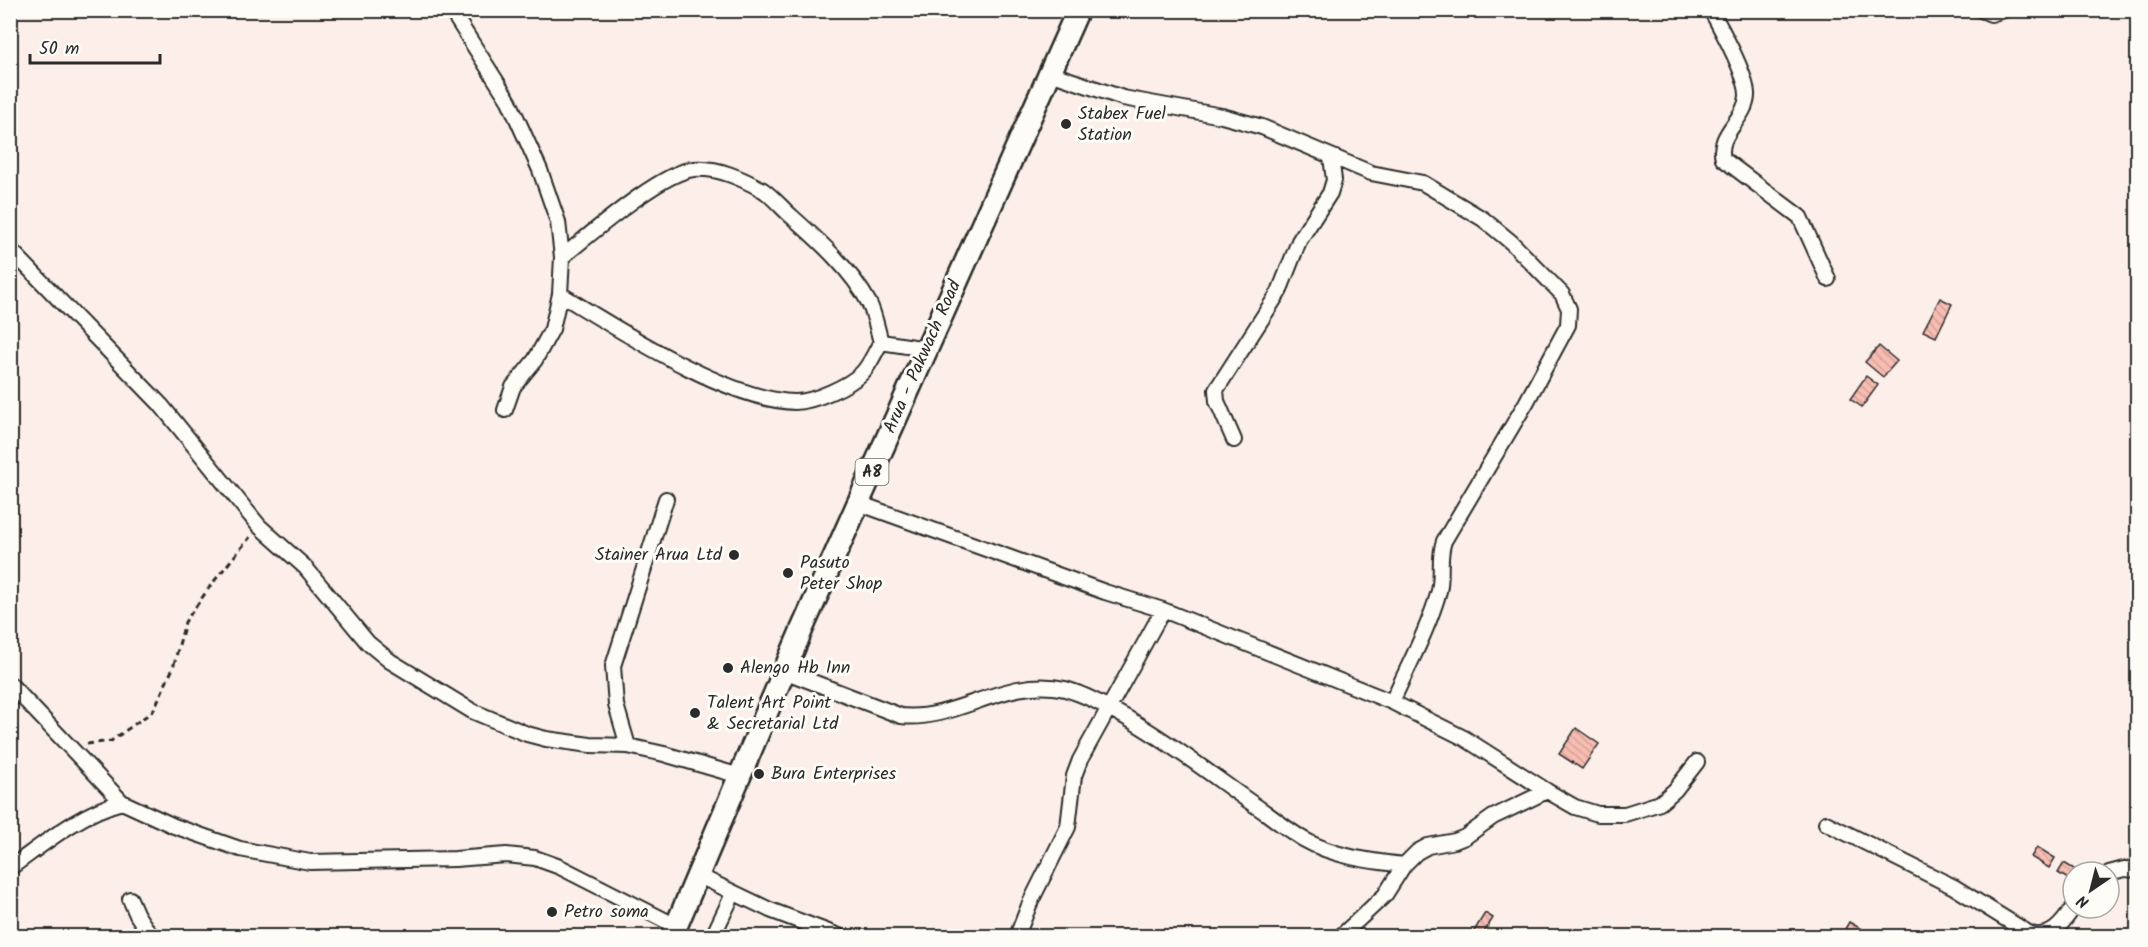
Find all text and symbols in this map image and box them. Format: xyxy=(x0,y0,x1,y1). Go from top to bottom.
scale bar xyxy=(30,27,160,65)
text: 50 m xyxy=(39,35,79,64)
place label: Stabex Fuel Station xyxy=(1078,100,1167,150)
marker: Stabex Fuel Station xyxy=(1059,117,1073,131)
street label: Arua - Pakwach Road xyxy=(876,275,970,438)
road number: A8 xyxy=(856,459,888,485)
place label: Stainer Arua Ltd xyxy=(595,541,723,570)
marker: Stainer Arua Ltd xyxy=(727,548,741,562)
place label: Pasuto Peter Shop xyxy=(800,549,882,599)
marker: Pasuto Peter Shop xyxy=(781,566,795,580)
place label: Alengo Hb Inn xyxy=(740,654,850,683)
marker: Alengo Hb Inn xyxy=(721,661,735,675)
place label: Talent Art Point & Secretarial Ltd xyxy=(707,689,839,739)
marker: Talent Art Point & Secretarial Ltd xyxy=(688,706,702,720)
place label: Bura Enterprises xyxy=(771,760,897,789)
marker: Bura Enterprises xyxy=(752,767,766,781)
north arrow xyxy=(2061,860,2121,920)
text: N xyxy=(2072,888,2095,914)
place label: Petro soma xyxy=(564,898,649,927)
marker: Petro soma xyxy=(545,905,559,919)

